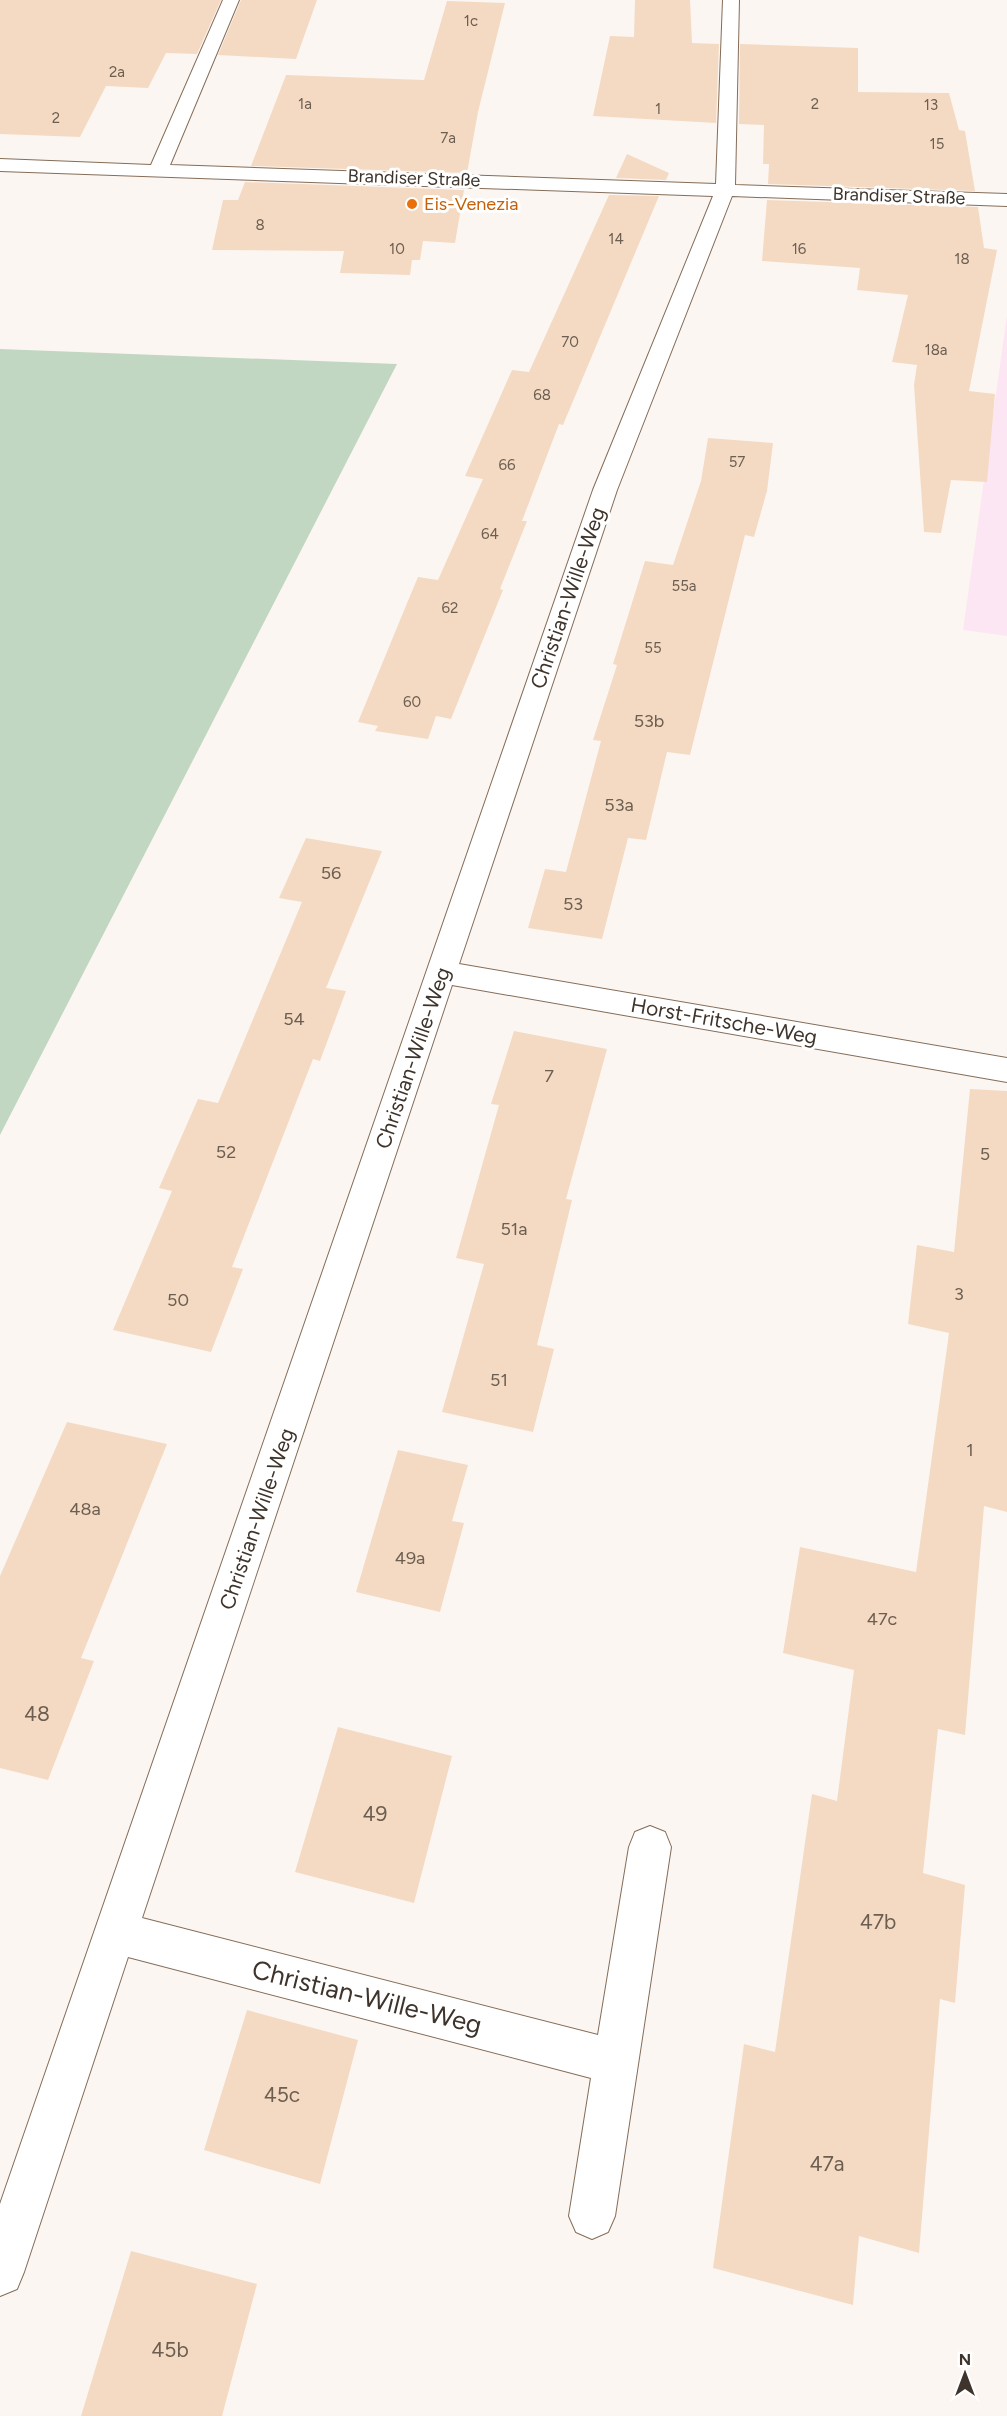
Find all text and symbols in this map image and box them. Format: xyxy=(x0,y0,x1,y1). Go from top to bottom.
house number: 1c xyxy=(464,12,478,30)
house number: 2a xyxy=(109,63,125,81)
house number: 1a xyxy=(298,95,312,113)
house number: 2 xyxy=(811,95,819,113)
house number: 13 xyxy=(924,96,938,114)
house number: 1 xyxy=(655,100,661,118)
house number: 2 xyxy=(52,109,60,127)
house number: 7a xyxy=(440,129,456,147)
house number: 15 xyxy=(930,135,944,153)
street label: Brandiser Straße xyxy=(347,165,481,191)
street label: Brandiser Straße xyxy=(832,183,966,209)
place label: Eis-Venezia xyxy=(424,193,518,215)
marker: Eis-Venezia xyxy=(405,197,419,211)
house number: 8 xyxy=(255,216,265,234)
house number: 14 xyxy=(608,230,624,248)
house number: 10 xyxy=(389,240,405,258)
house number: 16 xyxy=(792,240,807,258)
house number: 18 xyxy=(954,250,970,268)
house number: 70 xyxy=(561,333,579,351)
house number: 18a xyxy=(924,341,948,359)
house number: 68 xyxy=(533,386,551,404)
house number: 57 xyxy=(729,453,745,471)
house number: 66 xyxy=(499,456,516,474)
street label: Christian-Wille-Weg xyxy=(525,504,610,692)
house number: 64 xyxy=(481,525,499,543)
house number: 55a xyxy=(672,577,696,595)
house number: 62 xyxy=(442,599,458,617)
house number: 55 xyxy=(644,639,662,657)
house number: 60 xyxy=(403,693,421,711)
house number: 53b xyxy=(634,710,664,732)
house number: 53a xyxy=(604,794,634,816)
house number: 56 xyxy=(321,862,341,884)
house number: 53 xyxy=(563,893,583,915)
street label: Christian-Wille-Weg xyxy=(370,964,455,1152)
street label: Horst-Fritsche-Weg xyxy=(629,992,819,1049)
house number: 54 xyxy=(283,1008,305,1030)
house number: 7 xyxy=(544,1065,554,1087)
house number: 52 xyxy=(216,1141,236,1163)
house number: 5 xyxy=(980,1143,990,1165)
house number: 51a xyxy=(501,1218,527,1240)
house number: 3 xyxy=(954,1283,964,1305)
house number: 50 xyxy=(167,1289,189,1311)
house number: 51 xyxy=(490,1369,508,1391)
street label: Christian-Wille-Weg xyxy=(214,1425,299,1613)
house number: 1 xyxy=(966,1439,974,1461)
house number: 48a xyxy=(69,1498,101,1520)
house number: 49a xyxy=(395,1547,425,1569)
house number: 47c xyxy=(867,1608,898,1630)
house number: 48 xyxy=(24,1701,50,1726)
house number: 49 xyxy=(363,1801,387,1826)
house number: 47b xyxy=(860,1909,896,1934)
street label: Christian-Wille-Weg xyxy=(249,1953,485,2041)
house number: 45c xyxy=(264,2082,300,2107)
house number: 47a xyxy=(809,2151,845,2176)
house number: 45b xyxy=(151,2337,189,2362)
north arrow xyxy=(935,2344,995,2404)
text: N xyxy=(959,2350,971,2369)

